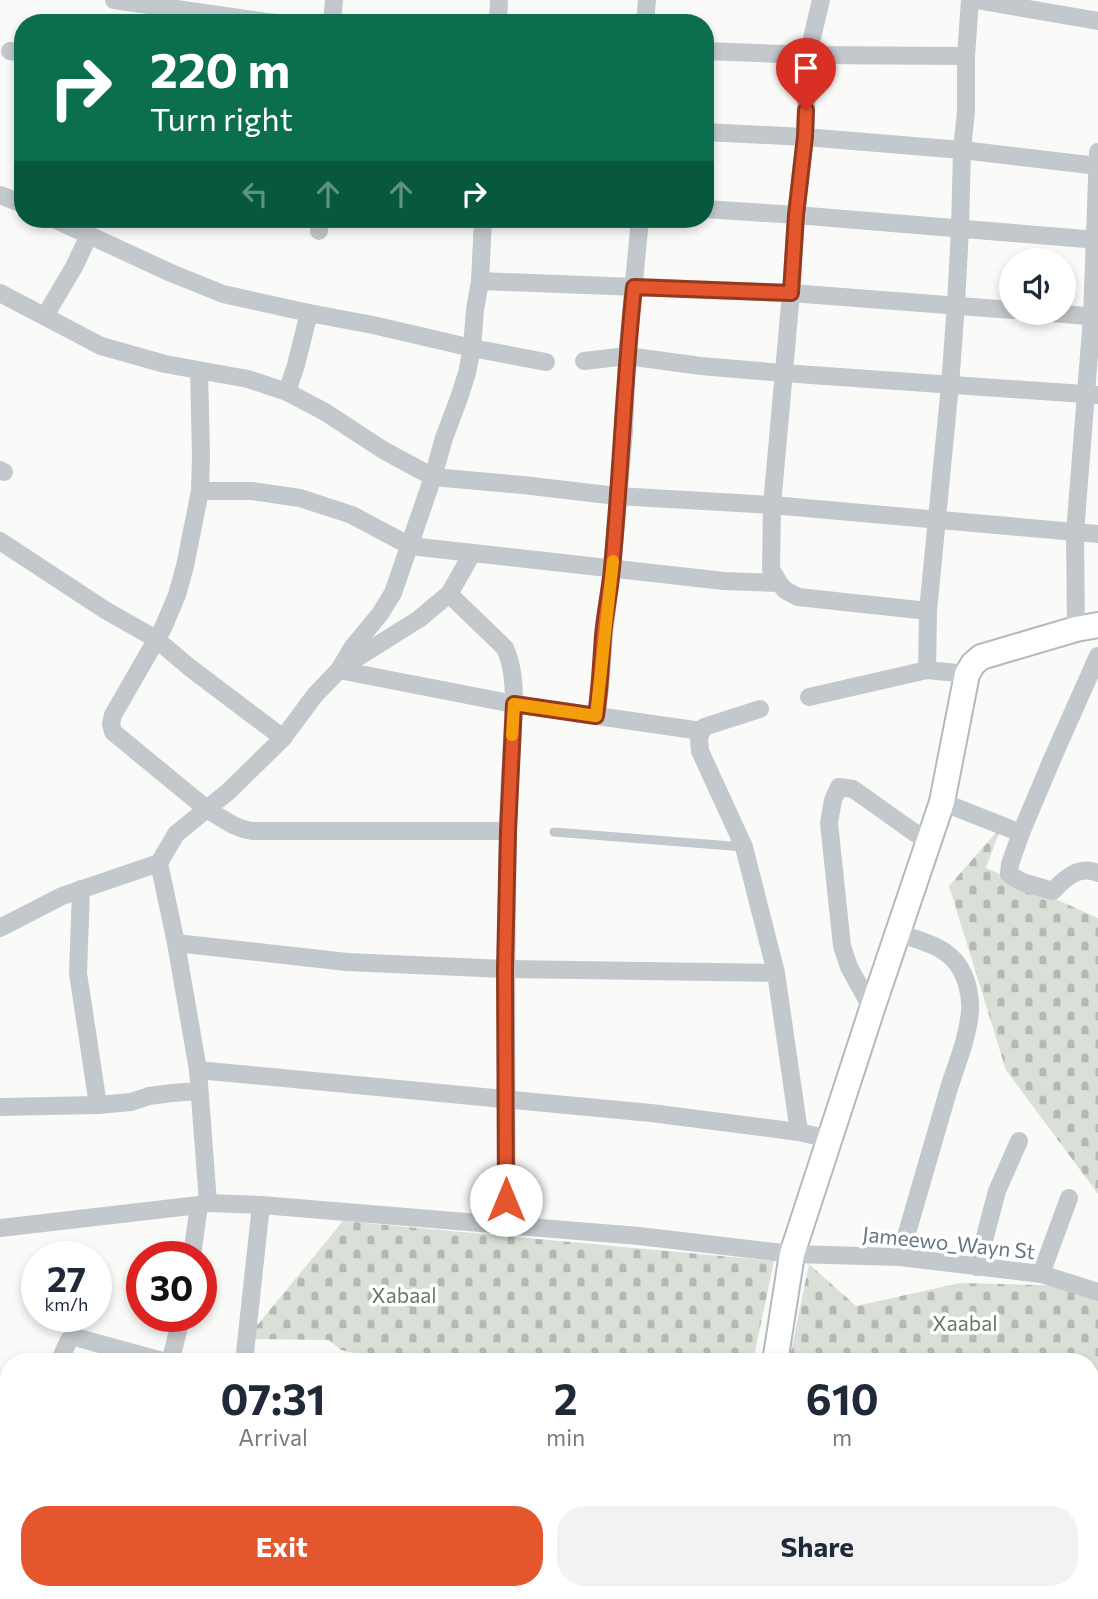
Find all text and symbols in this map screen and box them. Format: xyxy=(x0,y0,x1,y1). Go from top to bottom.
text: 220 m xyxy=(150,38,290,98)
pin xyxy=(776,38,836,110)
icon: right xyxy=(35,42,126,133)
icon: arrive xyxy=(787,49,825,87)
text: Turn right xyxy=(150,98,293,138)
icon: left xyxy=(236,175,274,213)
icon: ahead xyxy=(309,175,347,213)
icon: ahead xyxy=(382,175,420,213)
icon: right xyxy=(455,175,493,213)
map controls xyxy=(999,248,1076,325)
button: sound xyxy=(999,248,1076,325)
position arrow xyxy=(469,1163,543,1237)
street label: Jameewo_Wayn St xyxy=(861,1221,1037,1263)
speed limit sign: 30 xyxy=(126,1241,217,1332)
text: 27 xyxy=(47,1256,86,1299)
park label: Xabaal xyxy=(372,1282,436,1307)
text: km/h xyxy=(45,1293,88,1315)
park label: Xaabal xyxy=(933,1310,997,1335)
text: 07:31 xyxy=(220,1372,326,1424)
text: 2 xyxy=(554,1372,578,1424)
text: 610 xyxy=(806,1372,879,1424)
text: Arrival xyxy=(238,1423,308,1451)
text: min xyxy=(546,1423,585,1451)
text: m xyxy=(832,1423,852,1451)
button: Exit xyxy=(21,1506,543,1586)
button: Share xyxy=(557,1506,1078,1586)

